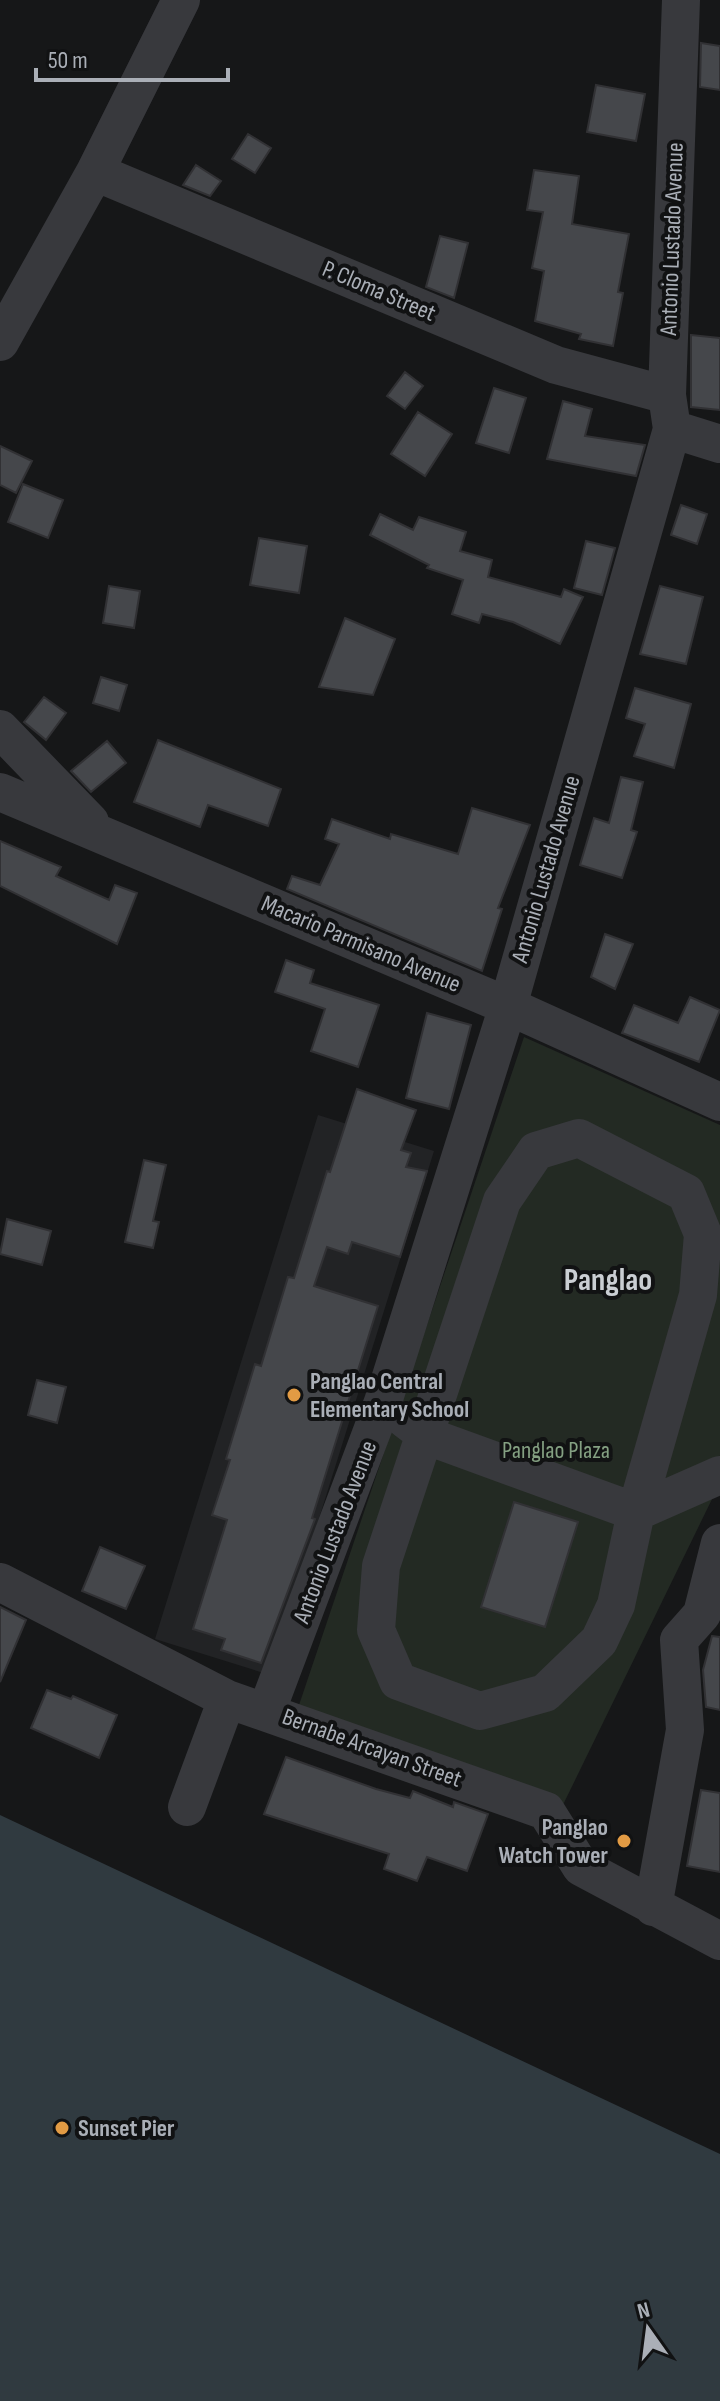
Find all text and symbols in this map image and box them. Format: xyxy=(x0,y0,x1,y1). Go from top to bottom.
scale bar xyxy=(36,32,228,82)
text: 50 m xyxy=(48,46,88,75)
street label: Antonio Lustado Avenue xyxy=(654,142,690,337)
street label: P. Cloma Street xyxy=(318,254,440,328)
street label: Antonio Lustado Avenue xyxy=(505,772,587,967)
street label: Macario Parmisano Avenue xyxy=(257,889,465,999)
district label: Panglao xyxy=(564,1261,652,1300)
place label: Panglao Central Elementary School xyxy=(310,1367,469,1424)
marker: Panglao Central Elementary School xyxy=(285,1386,303,1404)
park label: Panglao Plaza xyxy=(502,1436,610,1465)
street label: Antonio Lustado Avenue xyxy=(286,1437,383,1628)
street label: Bernabe Arcayan Street xyxy=(278,1702,466,1794)
place label: Panglao Watch Tower xyxy=(498,1813,609,1870)
marker: Panglao Watch Tower xyxy=(615,1832,633,1850)
place label: Sunset Pier xyxy=(78,2114,175,2143)
marker: Sunset Pier xyxy=(53,2119,71,2137)
north arrow xyxy=(608,2289,688,2369)
text: N xyxy=(635,2297,652,2326)

